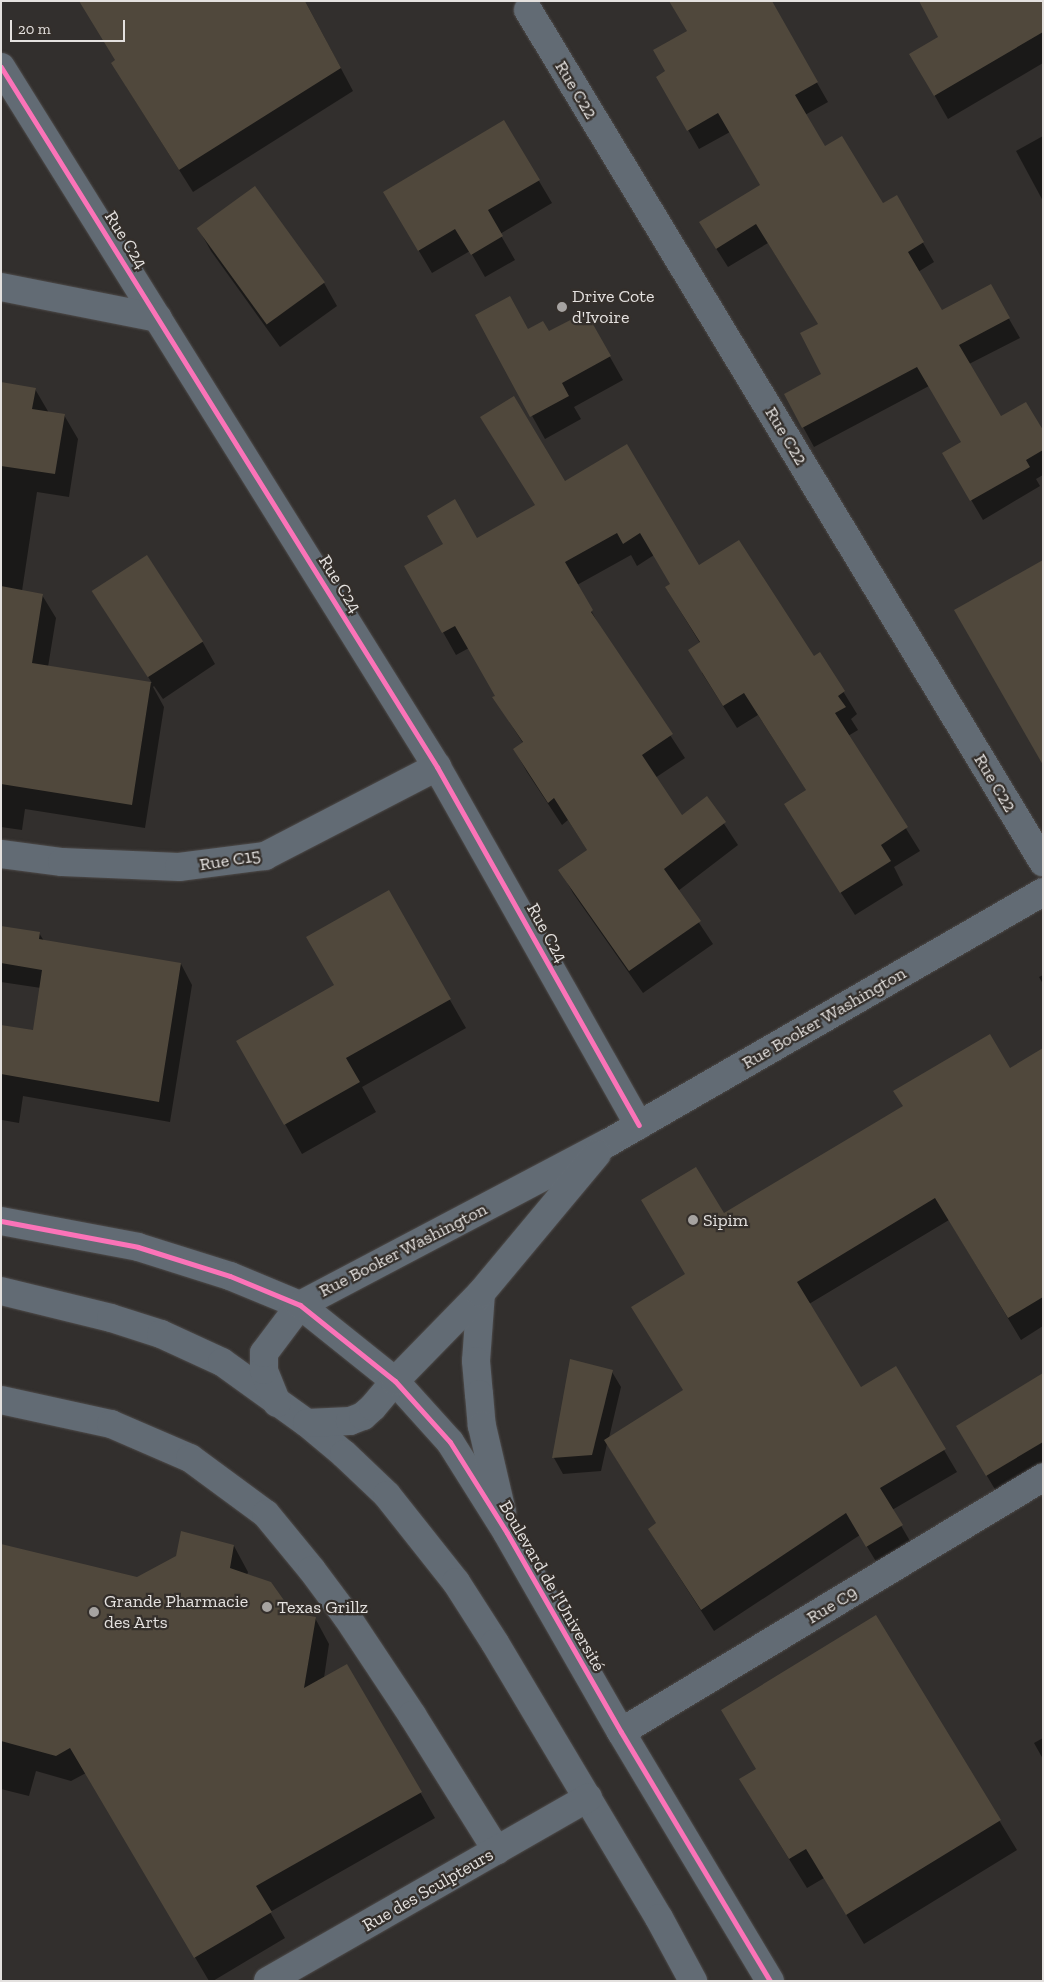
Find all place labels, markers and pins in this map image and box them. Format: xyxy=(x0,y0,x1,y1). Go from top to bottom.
place label: Drive Cote d'Ivoire xyxy=(572,286,654,328)
marker: Drive Cote d'Ivoire xyxy=(556,301,568,313)
place label: Sipim xyxy=(703,1209,748,1231)
marker: Sipim xyxy=(687,1214,699,1226)
place label: Grande Pharmacie des Arts xyxy=(104,1591,248,1634)
place label: Texas Grillz xyxy=(277,1596,368,1618)
marker: Texas Grillz xyxy=(261,1601,273,1613)
marker: Grande Pharmacie des Arts xyxy=(88,1606,100,1618)

